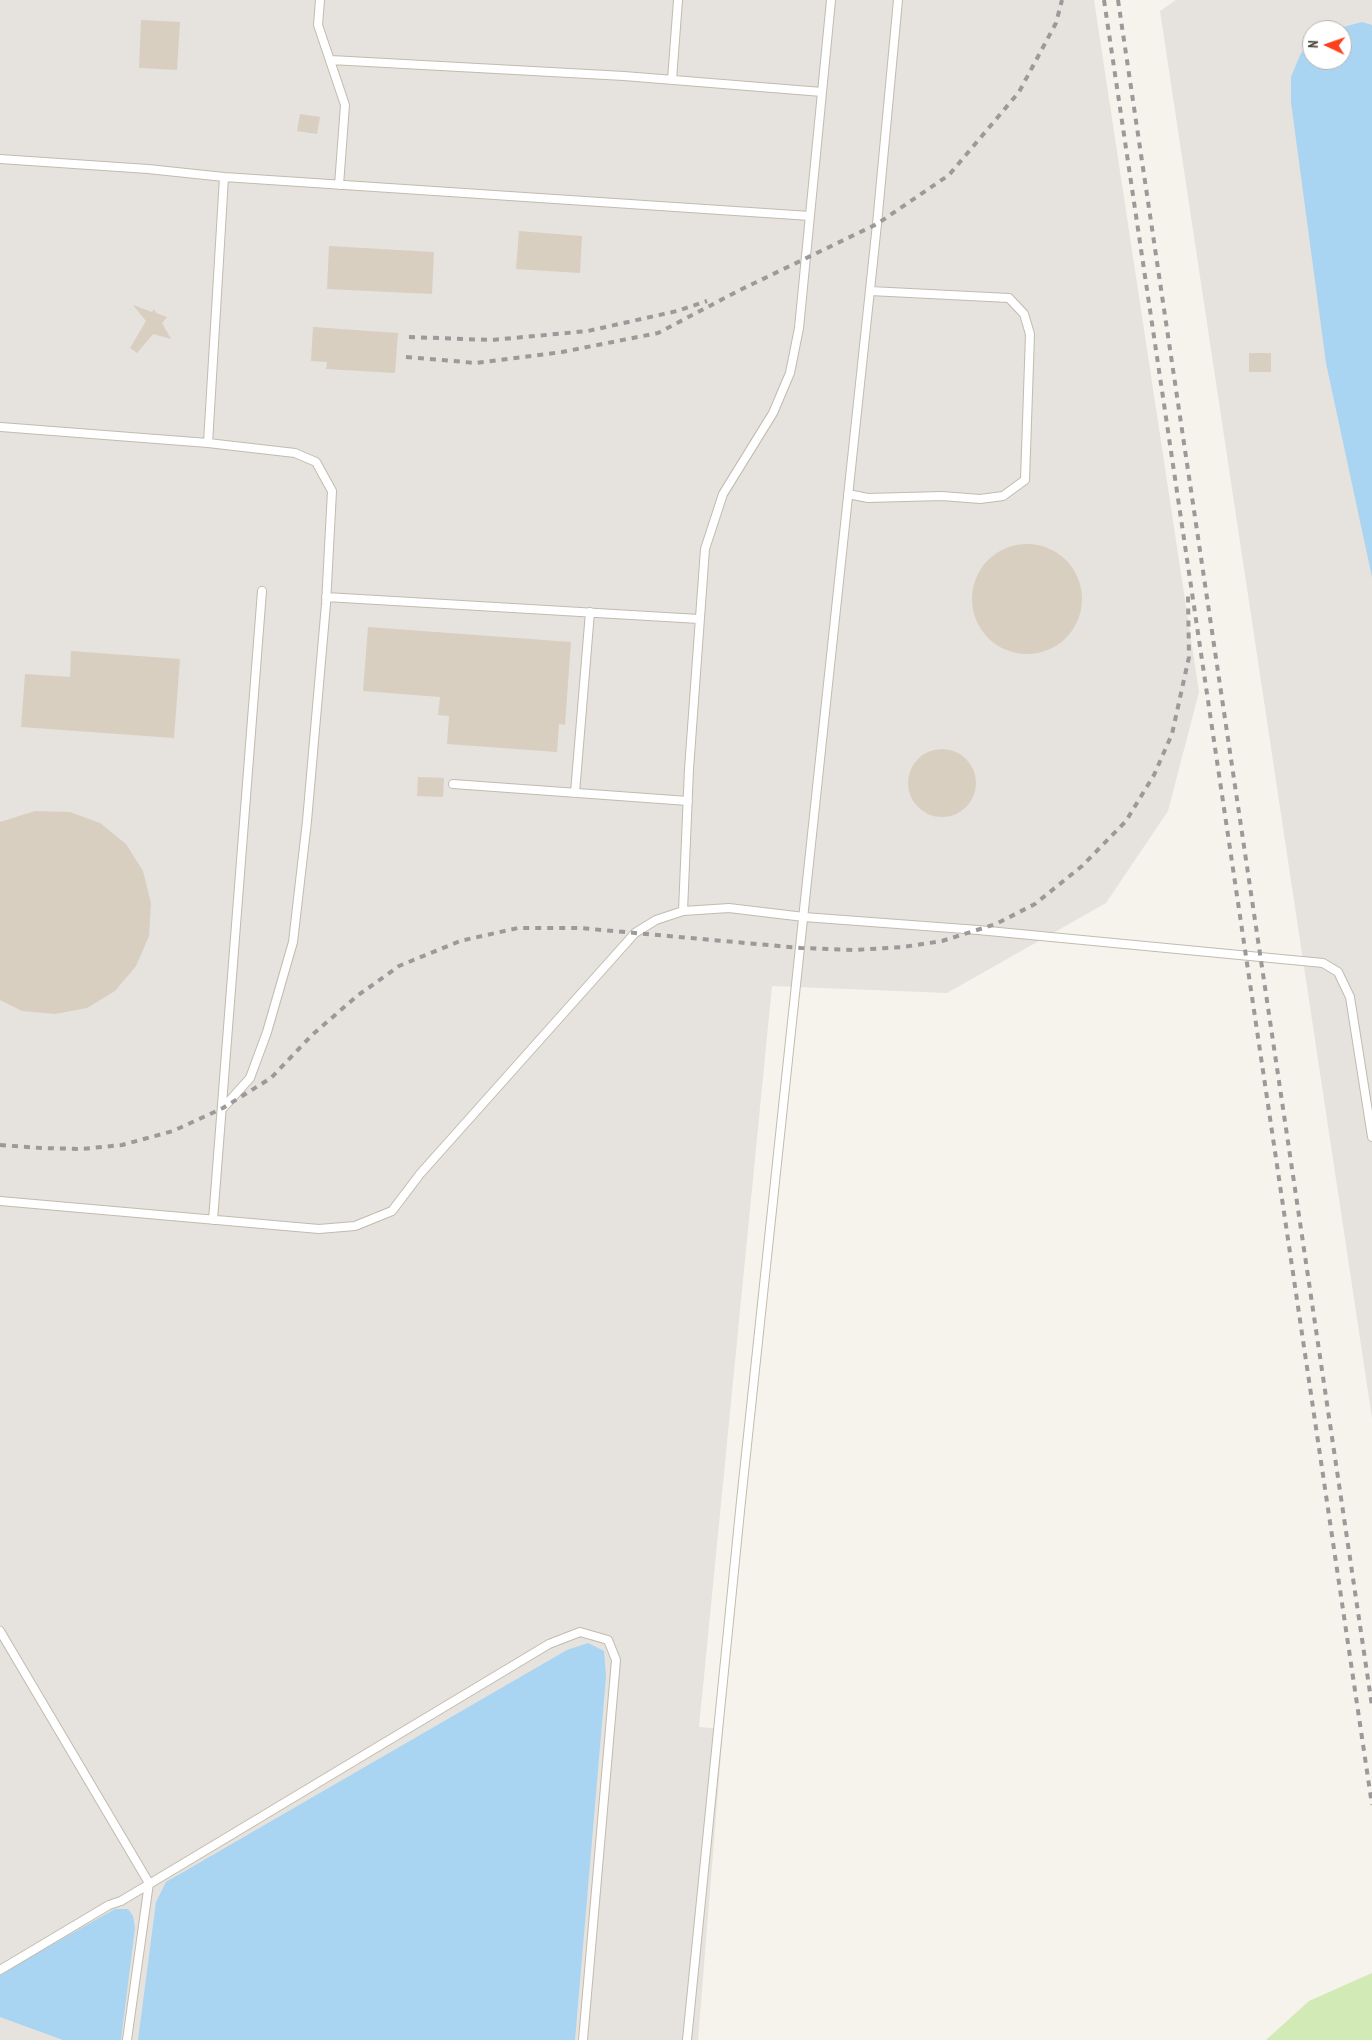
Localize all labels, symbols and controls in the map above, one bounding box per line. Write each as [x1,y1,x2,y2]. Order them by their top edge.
north arrow [1302,20,1352,70]
text: N [1304,40,1322,49]

